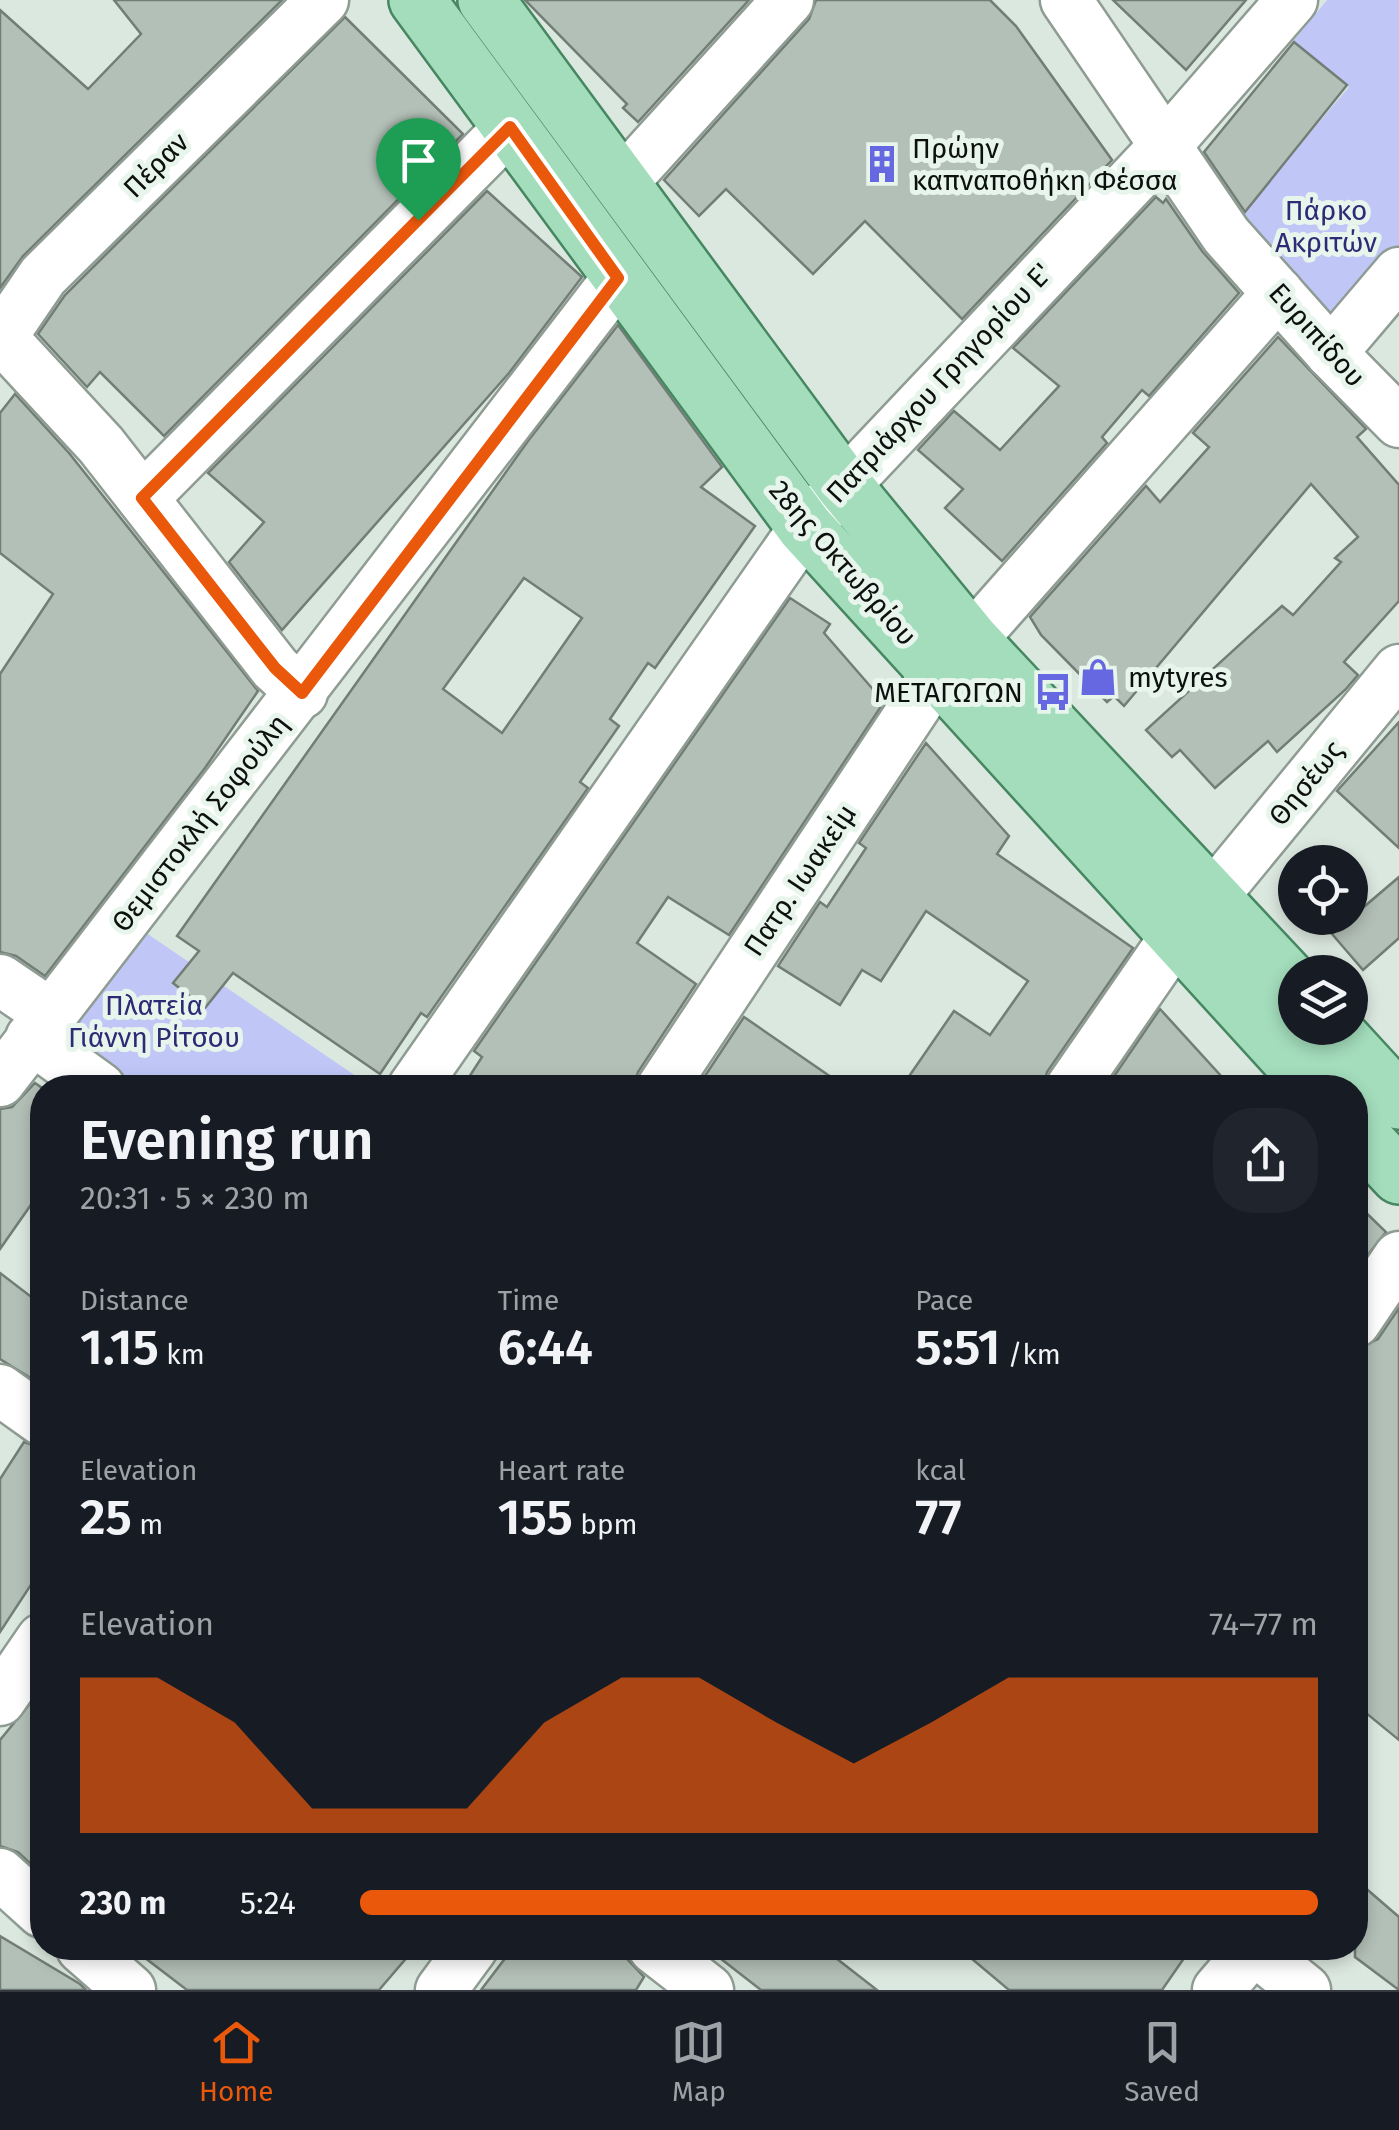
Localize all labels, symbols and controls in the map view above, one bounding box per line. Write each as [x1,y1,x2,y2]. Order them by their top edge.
pin [376,118,461,221]
street label: Πέραν [117,125,196,204]
place label: Πρώην καπναποθήκη Φέσσα [912,132,1178,197]
icon: arrive [391,133,446,188]
building icon: Πρώην καπναποθήκη Φέσσα [861,143,903,185]
park label: Πάρκο Ακριτών [1275,194,1377,259]
street label: Πατριάρχου Γρηγορίου Ε' [819,256,1059,510]
street label: Ευριπίδου [1262,276,1372,394]
street label: 28ης Οκτωβρίου [762,474,924,652]
shop icon: mytyres [1077,656,1119,698]
place label: mytyres [1128,661,1228,694]
bus stop icon: ΜΕΤΑΓΩΓΩΝ [1032,671,1074,713]
place label: ΜΕΤΑΓΩΓΩΝ [874,676,1023,709]
street label: Θεμιστοκλή Σοφούλη [105,708,295,938]
street label: Θησέως [1262,734,1350,832]
street label: Πατρ. Ιωακείμ [737,798,863,962]
map controls [1278,845,1368,1045]
button: locate [1278,845,1368,935]
button: layers [1278,955,1368,1045]
park label: Πλατεία Γιάννη Ρίτσου [68,989,240,1054]
text: Evening run [80,1108,374,1174]
button: share [1213,1108,1318,1213]
text: 20:31 · 5 × 230 m [80,1179,310,1217]
text: Distance [80,1284,189,1317]
text: Time [498,1284,559,1317]
text: Pace [915,1284,973,1317]
text: 1.15 [80,1317,159,1377]
text: 6:44 [498,1317,593,1377]
text: 5:51 [915,1317,1000,1377]
text: km [159,1338,205,1371]
text: /km [1000,1338,1061,1371]
text: Elevation [80,1454,197,1487]
text: Heart rate [498,1454,625,1487]
text: kcal [915,1454,966,1487]
text: 25 [80,1487,132,1547]
text: 155 [498,1487,573,1547]
text: 77 [915,1487,962,1547]
text: m [132,1508,163,1541]
text: bpm [573,1508,638,1541]
text: Elevation [80,1605,214,1643]
text: 74–77 m [1209,1605,1318,1643]
text: 230 m [80,1884,166,1922]
text: 5:24 [240,1884,296,1922]
tab: Home [199,2015,274,2108]
tab: Map [671,2015,726,2108]
tab: Saved [1124,2015,1200,2108]

